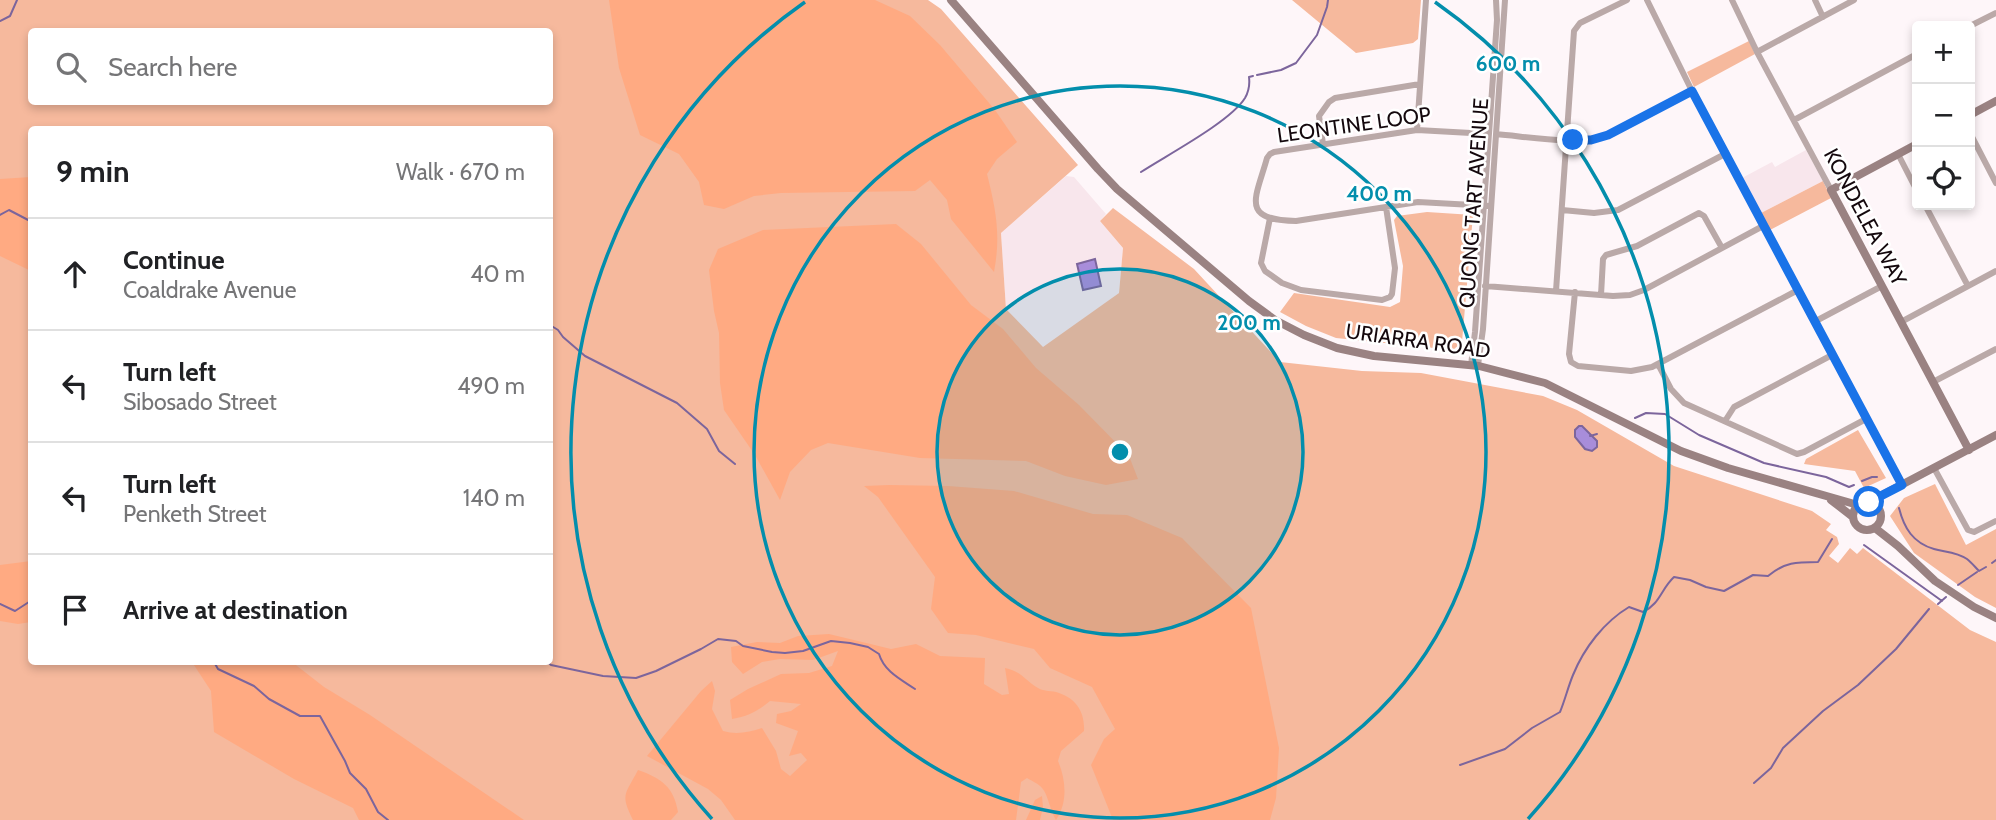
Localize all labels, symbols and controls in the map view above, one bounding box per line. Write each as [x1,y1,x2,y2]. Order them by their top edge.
map controls [1912,21,1975,210]
button: + [1912,21,1975,84]
search box [28,28,553,105]
icon: search [52,48,90,86]
text: Search here [108,51,237,83]
text: 600 m [1476,51,1540,76]
button: − [1912,84,1975,147]
street label: QUONG TART AVENUE [1454,97,1493,309]
street label: LEONTINE LOOP [1275,101,1432,148]
route end [1557,124,1588,155]
street label: KONDELEA WAY [1819,144,1913,291]
button: locate [1912,147,1975,210]
text: 9 min [56,153,129,190]
text: Walk · 670 m [396,158,525,186]
text: 400 m [1346,181,1412,206]
text: Continue [123,244,225,276]
icon: ahead [56,255,94,293]
text: 40 m [470,260,525,288]
text: Coaldrake Avenue [123,276,296,304]
text: 200 m [1217,310,1281,335]
street label: URIARRA ROAD [1344,318,1492,363]
text: Turn left [123,356,216,388]
icon: left [56,367,94,405]
text: 490 m [457,372,525,400]
text: Sibosado Street [123,388,277,416]
centre of rings [1108,440,1132,464]
text: Turn left [123,468,216,500]
icon: left [56,479,94,517]
text: 140 m [463,484,525,512]
route start [1853,486,1884,517]
text: Penketh Street [123,500,267,528]
icon: arrive [56,591,94,629]
text: Arrive at destination [123,594,348,626]

